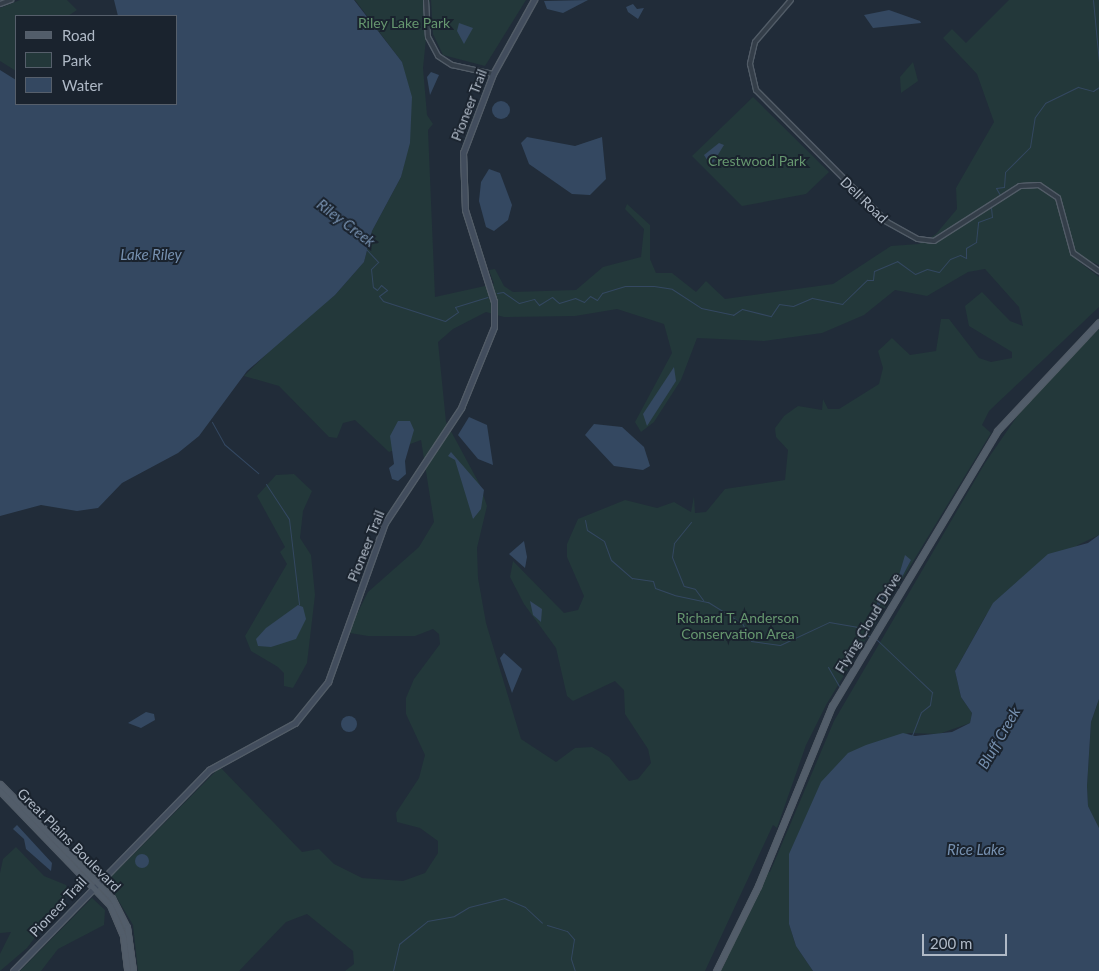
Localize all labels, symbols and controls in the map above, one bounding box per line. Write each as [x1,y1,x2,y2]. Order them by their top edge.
legend [15,15,178,105]
park label: Riley Lake Park [358,15,450,31]
text: Road [62,26,95,44]
text: Park [62,51,91,69]
street label: Pioneer Trail [447,66,491,144]
text: Water [62,76,103,94]
park label: Crestwood Park [708,153,806,169]
street label: Dell Road [837,173,891,227]
water label: Riley Creek [313,195,379,251]
water label: Lake Riley [120,246,182,264]
street label: Pioneer Trail [344,507,388,585]
street label: Flying Cloud Drive [832,570,904,676]
park label: Richard T. Anderson Conservation Area [676,610,800,642]
water label: Bluff Creek [974,704,1024,772]
street label: Great Plains Boulevard [14,785,124,895]
water label: Rice Lake [947,841,1005,859]
street label: Pioneer Trail [26,873,90,941]
scale bar [924,924,1009,956]
text: 200 m [930,934,972,952]

